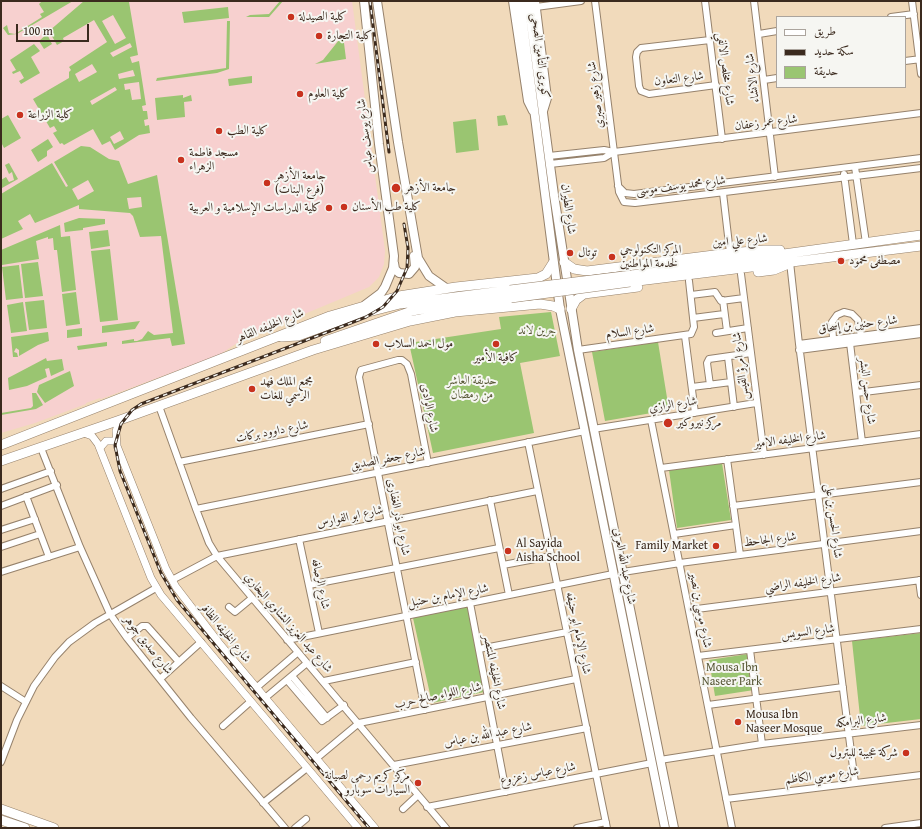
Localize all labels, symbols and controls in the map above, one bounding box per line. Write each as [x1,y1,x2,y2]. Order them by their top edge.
place label: كلية الصيدلة [299,10,347,24]
marker: كلية الصيدلة [286,12,296,22]
street label: كوبرى التأمين الصحى [528,13,552,99]
scale bar [18,16,91,42]
legend [776,16,906,88]
text: 100 m [23,22,53,39]
text: طريق [814,22,836,39]
place label: كلية التجارة [327,29,372,43]
marker: كلية التجارة [314,31,324,41]
street label: شارع مخلص الالفي [713,32,737,106]
text: سكة حديد [814,42,854,59]
street label: شارع الانشاء [743,52,763,104]
street label: شارع زهير صبري [585,61,607,129]
text: حديقة [814,62,838,79]
street label: شارع التعاون [653,69,705,89]
place label: كلية العلوم [308,87,349,101]
marker: كلية العلوم [295,89,305,99]
street label: شارع يوسف عباس [354,98,378,174]
place label: كلية الزراعة [28,108,73,122]
marker: كلية الزراعة [15,110,25,120]
street label: شارع عمر زعفان [734,112,798,134]
place label: كلية الطب [227,124,268,138]
marker: كلية الطب [214,126,224,136]
place label: مسجد فاطمة الزهراء [189,146,238,174]
marker: مسجد فاطمة الزهراء [176,155,186,165]
place label: جامعة الأزهر (فرع البنات) [275,169,326,197]
street label: شارع محمد يوسف موسى [635,173,727,199]
marker: جامعة الأزهر (فرع البنات) [262,178,272,188]
place label: جامعة الأزهر [405,181,456,195]
marker: جامعة الأزهر [390,182,402,194]
street label: شارع الطيران [557,183,579,235]
place label: كلية طب الأسنان [352,200,421,214]
place label: كلية الدراسات الإسلامية و العربية [189,201,321,215]
marker: كلية طب الأسنان [339,202,349,212]
marker: كلية الدراسات الإسلامية و العربية [324,203,334,213]
street label: شارع علي امين [712,231,768,251]
place label: المركز التكنولوجي لخدمة المواطنين [620,243,681,271]
place label: توتال [578,246,597,260]
marker: توتال [565,248,575,258]
marker: المركز التكنولوجي لخدمة المواطنين [607,252,617,262]
place label: مصطفى محمود [849,254,901,268]
marker: مصطفى محمود [836,256,846,266]
street label: شارع الخليفه القاهر [234,306,306,346]
street label: شارع حنين بن إسحاق [818,313,898,337]
street label: شارع السلام [605,321,655,343]
park label: جرين لاند [518,324,556,338]
street label: شارع امرؤ القيس [730,331,752,401]
place label: مول احمد السلاب [384,337,453,351]
marker: مول احمد السلاب [371,339,381,349]
marker: كافية الأمير [491,339,501,349]
place label: كافية الأمير [474,351,518,365]
street label: شارع حسن البشر [856,357,878,425]
park label: حديقة العاشر من رمضان [447,374,497,402]
place label: مجمع الملك فهد الرسمي للغات [260,375,313,403]
street label: شارع الوادى [417,382,441,434]
marker: مجمع الملك فهد الرسمي للغات [247,384,257,394]
street label: شارع الرازي [648,394,698,416]
place label: مركز نيروكير [677,416,721,430]
marker: مركز نيروكير [662,417,674,429]
street label: شارع داوود بركات [235,418,309,446]
street label: شارع الخليفه الامير [753,428,827,452]
street label: شارع جعفر الصديق [350,445,426,473]
street label: شارع ابو ذر الغفارى [383,477,413,557]
street label: شارع الحسن بن على [821,483,845,559]
street label: شارع ابو الفوارس [315,503,385,531]
street label: شارع عبد الله العربى [610,527,638,605]
street label: شارع الجاحظ [743,530,797,550]
place label: Al Sayida Aisha School [516,537,580,565]
place label: Family Market [636,539,708,553]
marker: Family Market [711,541,721,551]
marker: Al Sayida Aisha School [503,546,513,556]
street label: شارع الرصافه [308,557,332,611]
street label: شارع عبد العزيز الشناوي البخاري [241,570,335,676]
street label: شارع موسي بن نصير [686,571,714,649]
street label: شارع الخليفه الراضي [764,571,842,595]
street label: شارع الإمام بن حنبل [406,581,490,611]
street label: شارع الإمام ابو حنيفه [562,591,594,675]
street label: شارع الخليفه الظافر [197,600,253,666]
street label: شارع صديق جوهر [120,612,176,678]
street label: شارع السويس [780,622,836,642]
street label: شارع الخليفه المنتصر [480,633,508,711]
park label: Mousa Ibn Naseer Park [702,661,762,689]
street label: شارع اللواء صالح حرب [393,680,483,712]
place label: Mousa Ibn Naseer Mosque [746,708,822,736]
street label: شارع البرامكه [835,711,887,731]
marker: Mousa Ibn Naseer Mosque [733,717,743,727]
street label: شارع عبد الله بن عباس [443,719,533,751]
place label: شركة عجيبة للبترول [830,746,898,760]
marker: شركة عجيبة للبترول [901,748,911,758]
street label: شارع عباس زعزوع [499,760,577,788]
street label: شارع موسي الكاظم [784,764,860,788]
place label: مركز كريم رحمي لصيانة السيارات سوبارو [325,769,410,797]
marker: مركز كريم رحمي لصيانة السيارات سوبارو [413,778,423,788]

